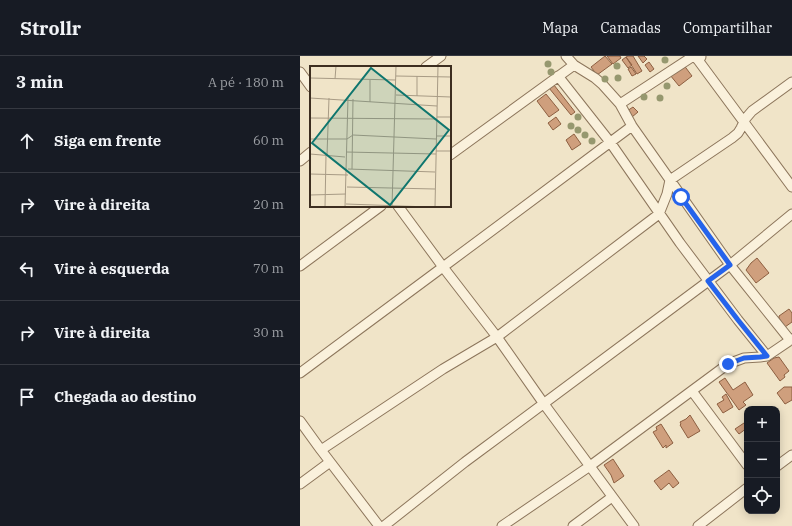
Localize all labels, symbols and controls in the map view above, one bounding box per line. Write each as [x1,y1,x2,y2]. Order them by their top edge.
text: Strollr [20,16,81,40]
text: Mapa [542,19,578,37]
text: Camadas [600,19,661,37]
text: Compartilhar [683,19,772,37]
inset map [310,66,451,207]
text: 3 min [16,71,64,93]
text: A pé · 180 m [208,74,284,91]
icon: ahead [16,130,38,152]
text: Siga em frente [54,131,161,150]
text: 60 m [253,132,284,149]
route start [672,188,690,206]
icon: right [16,194,38,216]
text: Vire à direita [54,195,150,214]
text: 20 m [253,196,284,213]
icon: left [16,258,38,280]
text: Vire à esquerda [54,259,170,278]
text: 70 m [253,260,284,277]
icon: right [16,322,38,344]
text: Vire à direita [54,323,150,342]
text: 30 m [253,324,284,341]
route end [719,355,737,373]
icon: arrive [16,386,38,408]
text: Chegada ao destino [54,387,197,406]
map controls [744,406,780,514]
button: + [744,406,780,442]
button: − [744,442,780,478]
button: locate [744,478,780,514]

